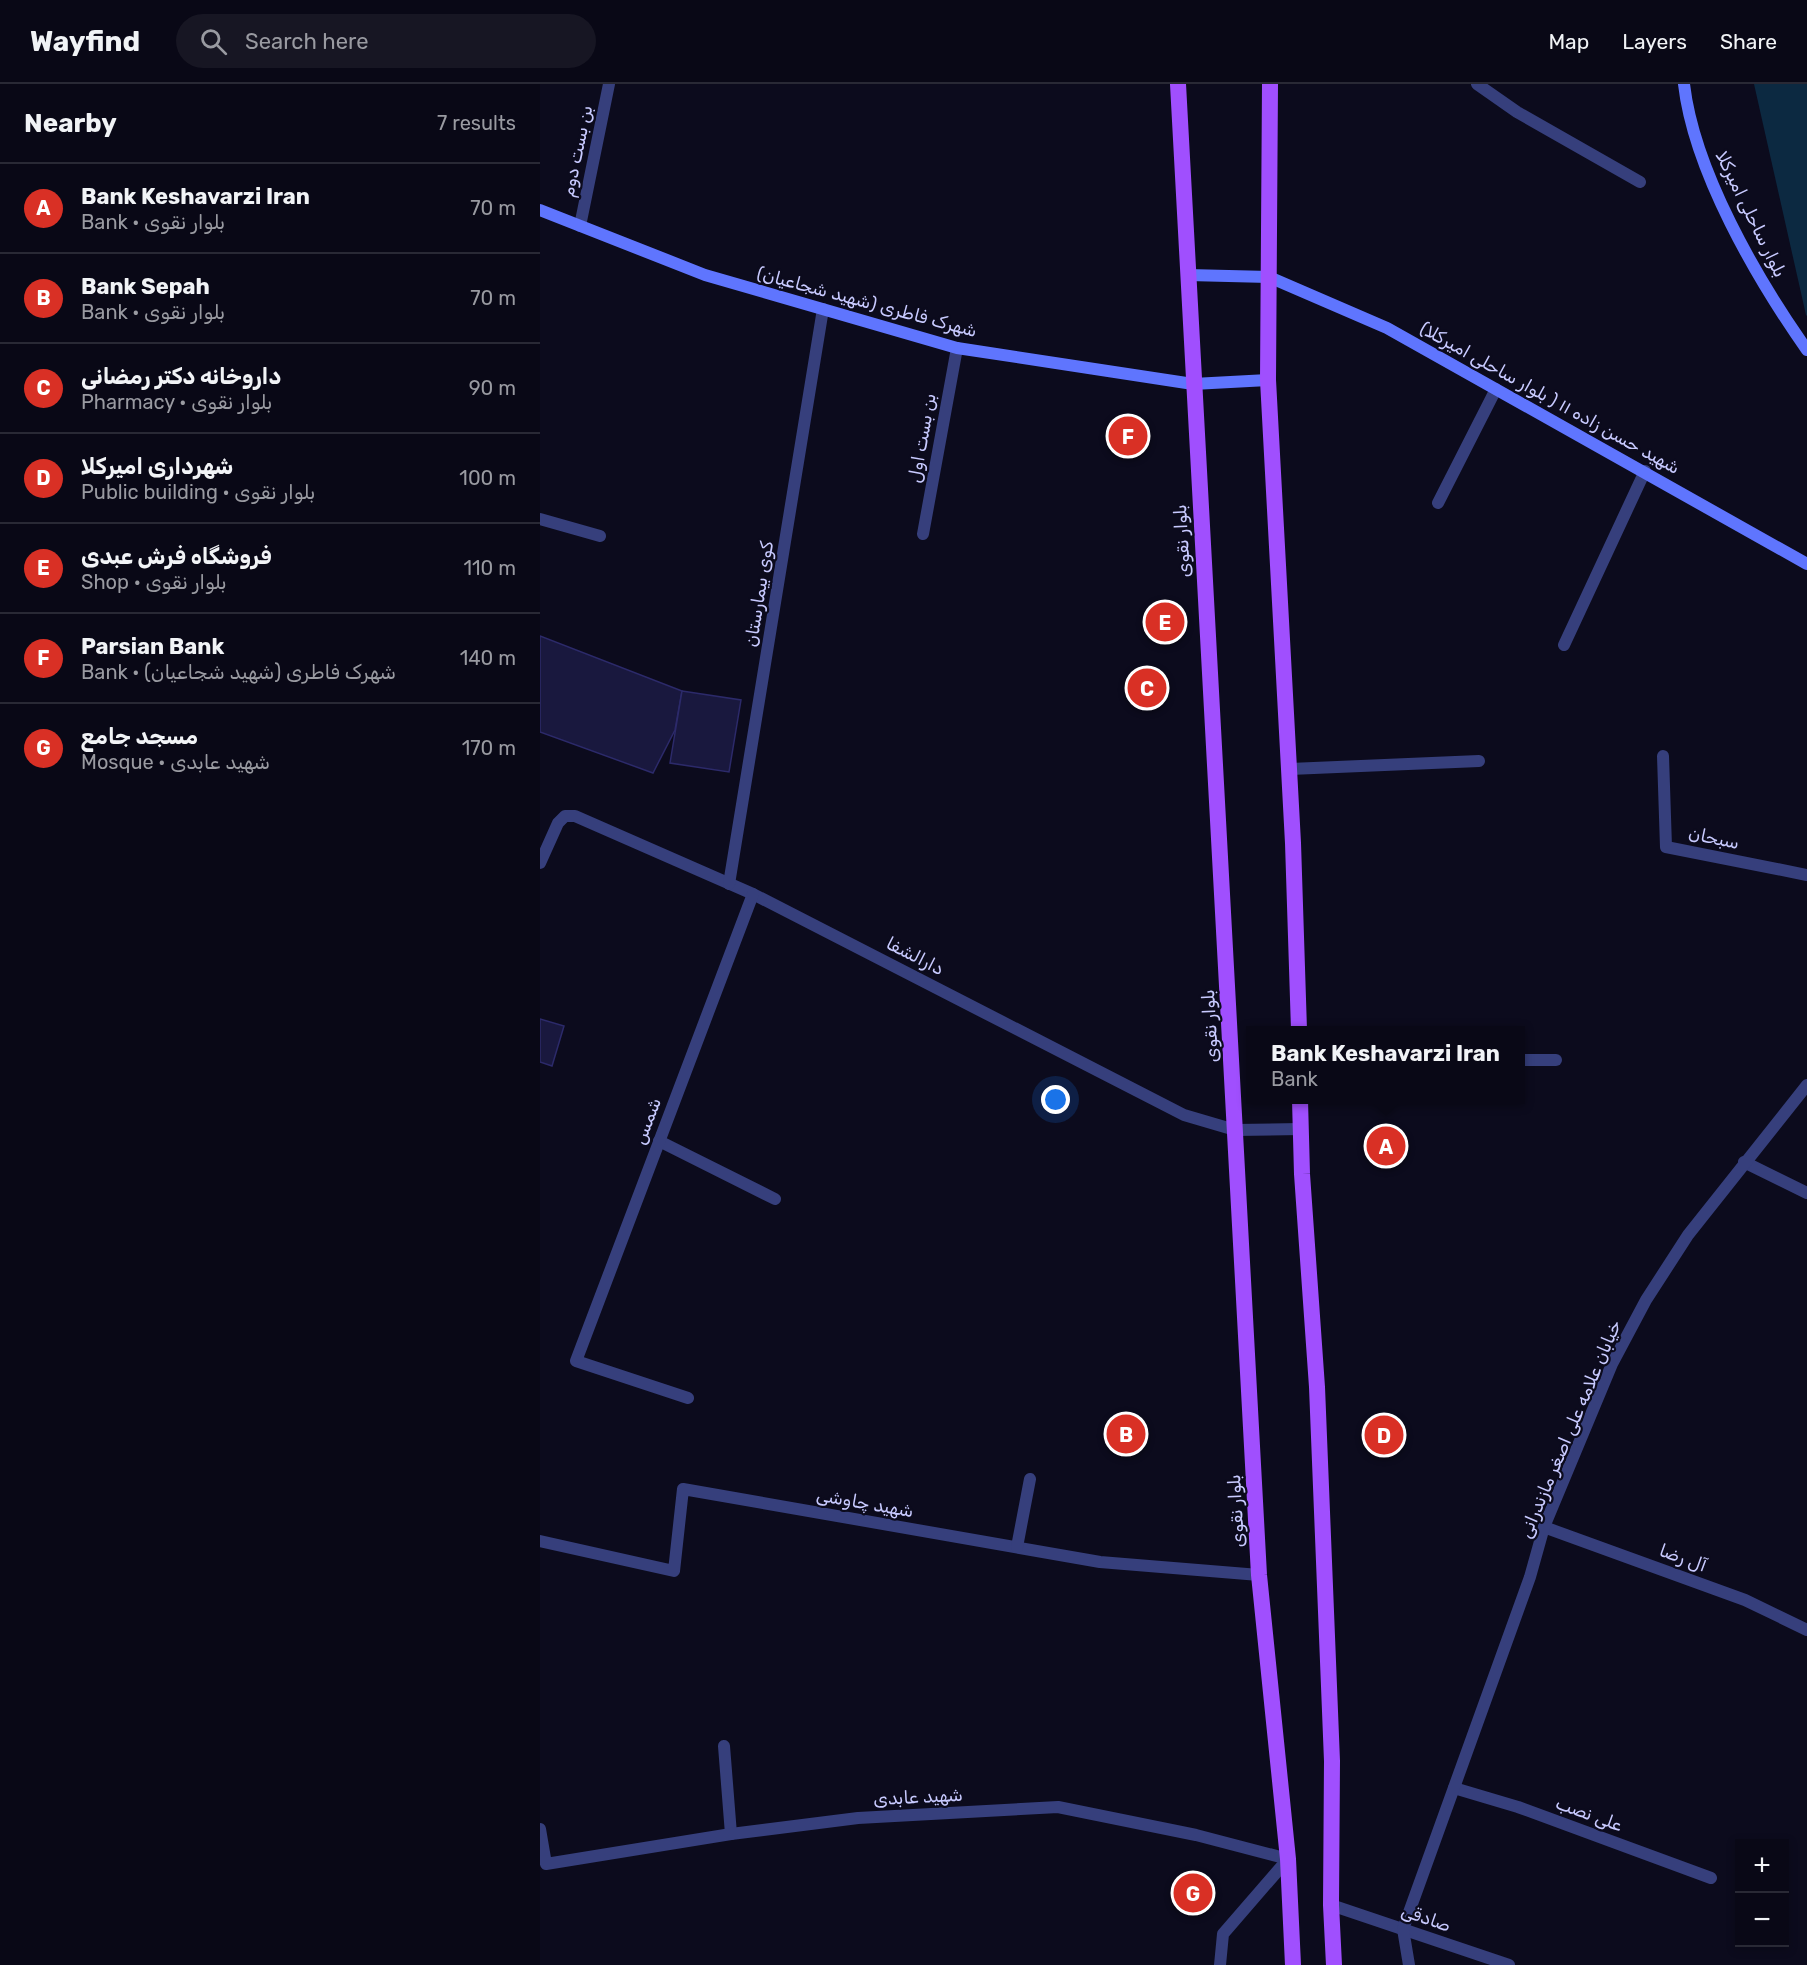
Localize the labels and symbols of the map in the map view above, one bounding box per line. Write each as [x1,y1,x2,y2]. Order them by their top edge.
street label: بن بست دوم [557,103,597,199]
street label: بلوار ساحلی امیرکلا [1711,147,1791,281]
street label: شهرک فاطری (شهید شجاعیان) [755,262,979,342]
street label: شهید حسن زاده ۱۱ ( بلوار ساحلی امیرکلا) [1416,317,1684,479]
street label: بن بست اول [903,391,941,485]
pin: F [1108,414,1148,458]
street label: بلوار نقوی [1169,504,1195,578]
street label: کوی بیمارستان [740,540,778,648]
pin: E [1146,600,1184,644]
pin: C [1128,666,1166,710]
street label: سبحان [1687,822,1741,854]
street label: دارالشفا [882,932,948,980]
street label: بلوار نقوی [1197,989,1223,1063]
your location [1041,1085,1070,1114]
street label: شمس [628,1095,666,1147]
pin: A [1366,1124,1406,1168]
street label: خیابان علامه علی اصغر مازندرانی [1514,1317,1626,1541]
pin: B [1106,1412,1146,1456]
pin: D [1364,1412,1404,1458]
street label: بلوار نقوی [1223,1474,1249,1548]
street label: شهید چاوشی [815,1484,915,1522]
street label: آل رضا [1656,1539,1710,1577]
street label: شهید عابدی [872,1784,964,1810]
street label: علی نصب [1553,1792,1626,1836]
pin: G [1174,1870,1212,1916]
street label: صادقی [1398,1899,1454,1937]

